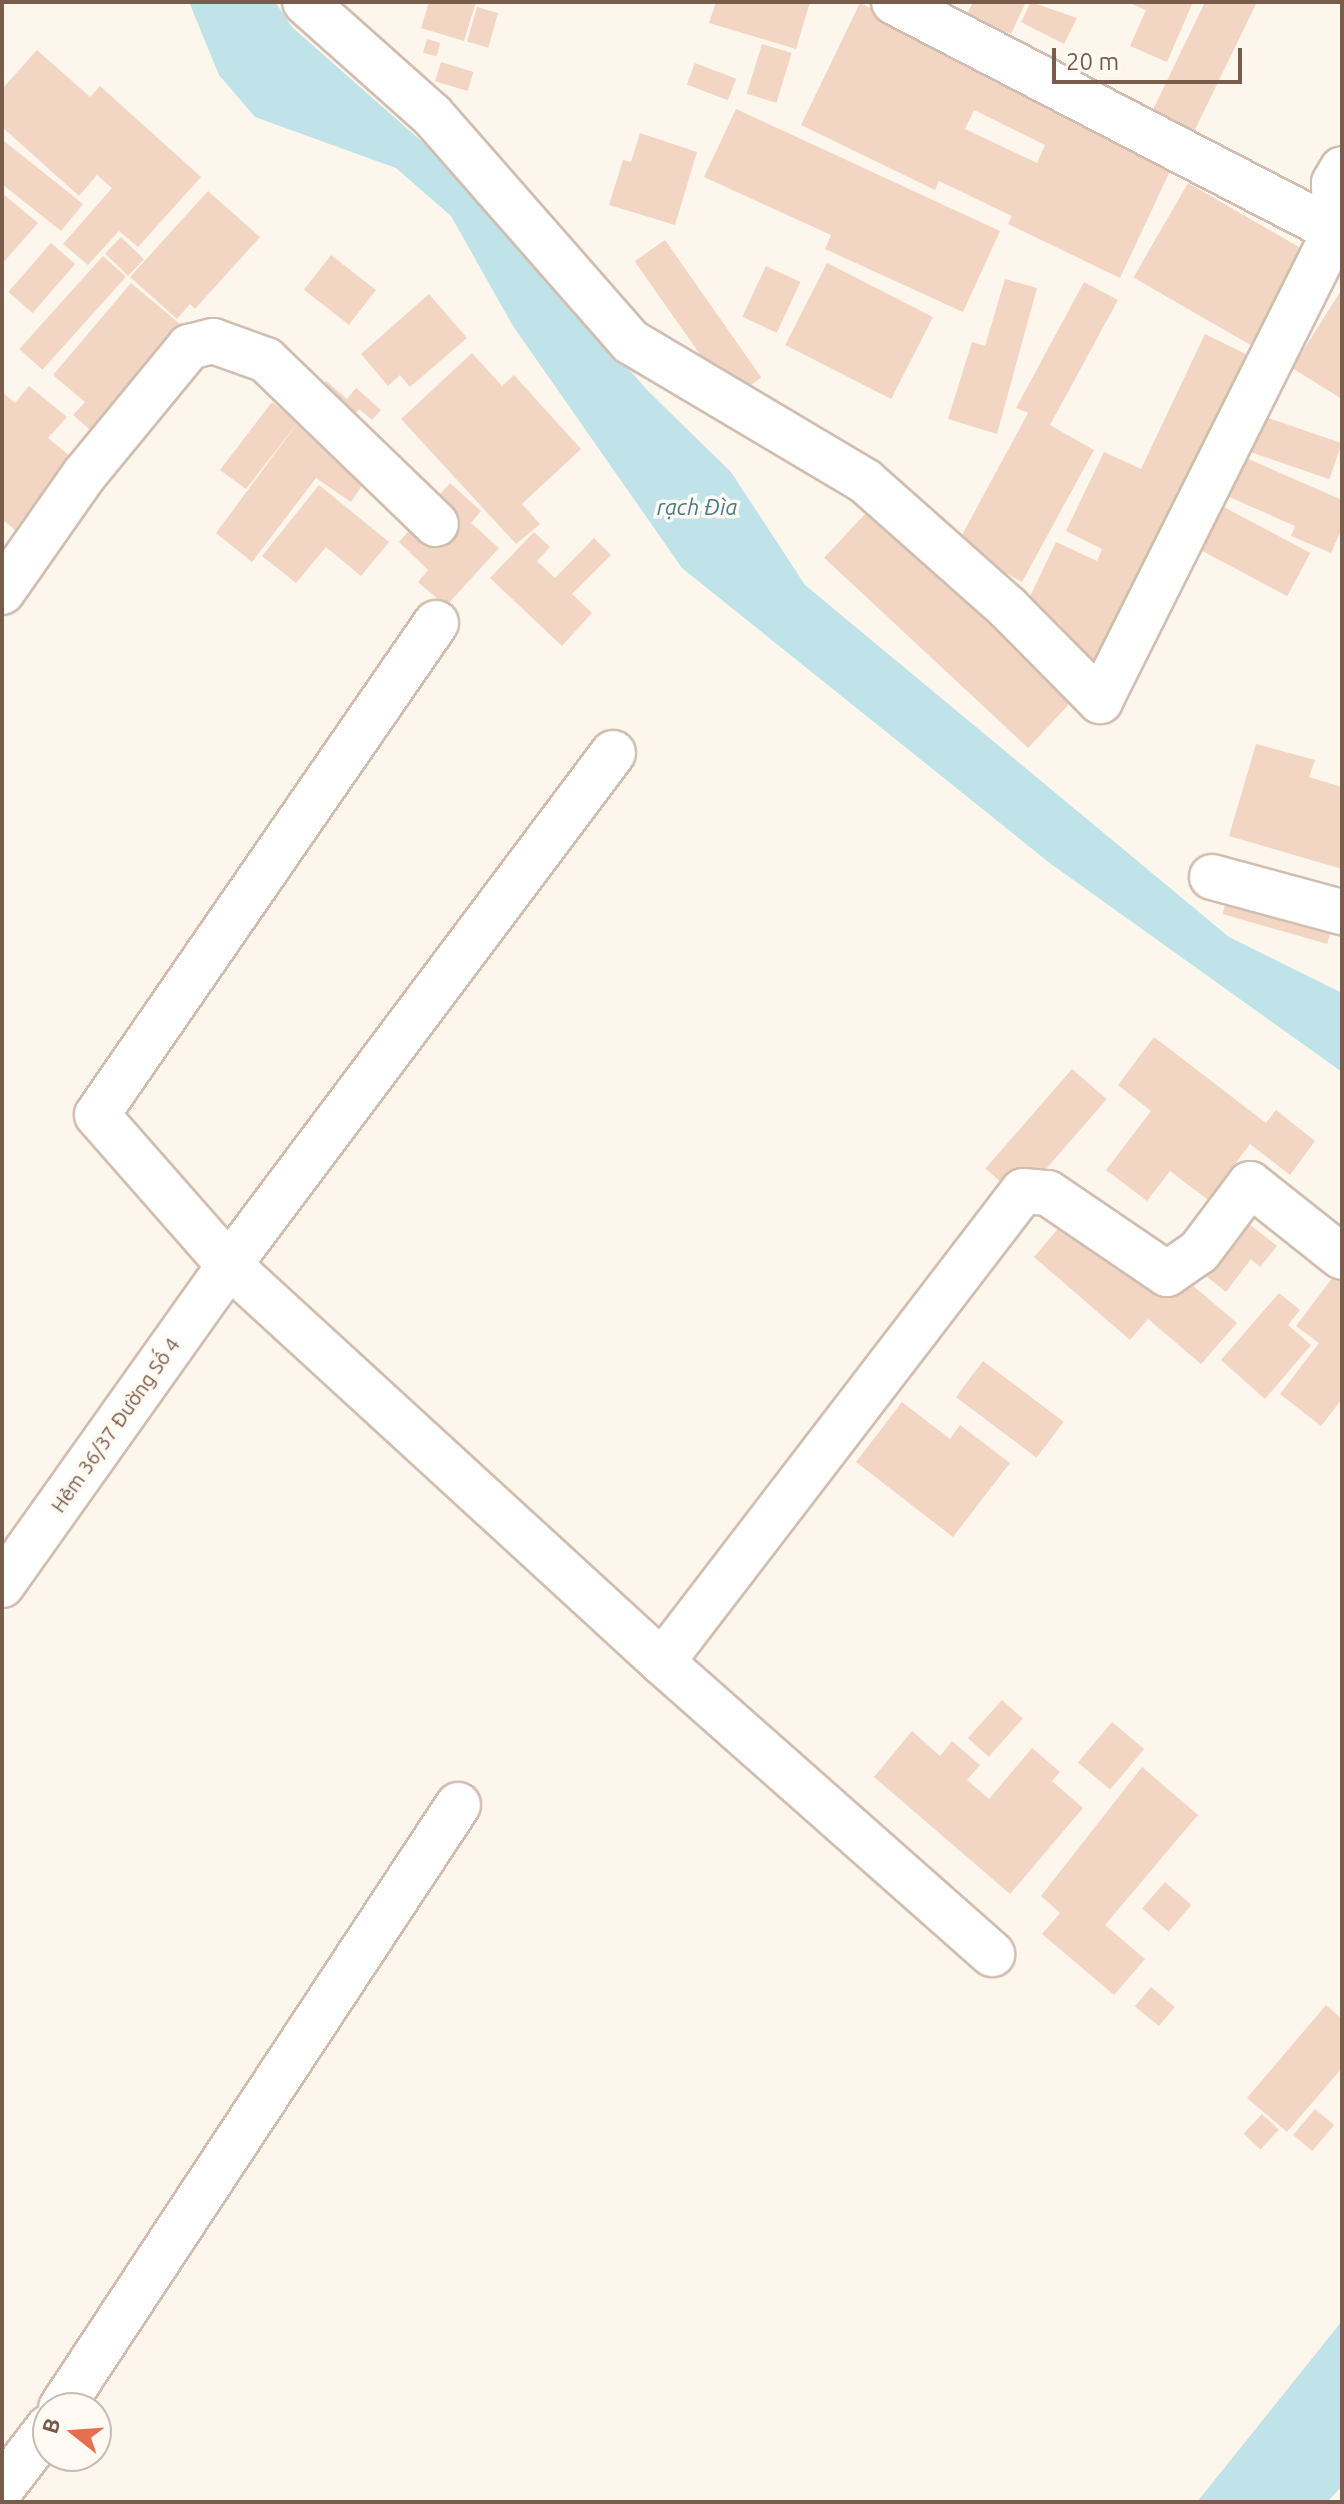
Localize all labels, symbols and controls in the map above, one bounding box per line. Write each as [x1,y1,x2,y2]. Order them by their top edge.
scale bar [1056,32,1246,82]
text: 20 m [1066,48,1119,75]
water label: rạch Đìa [657,494,737,520]
street label: Hẻm 36/37 Đường Số 4 [46,1333,184,1517]
north arrow [32,2392,112,2472]
text: B [36,2415,65,2436]

